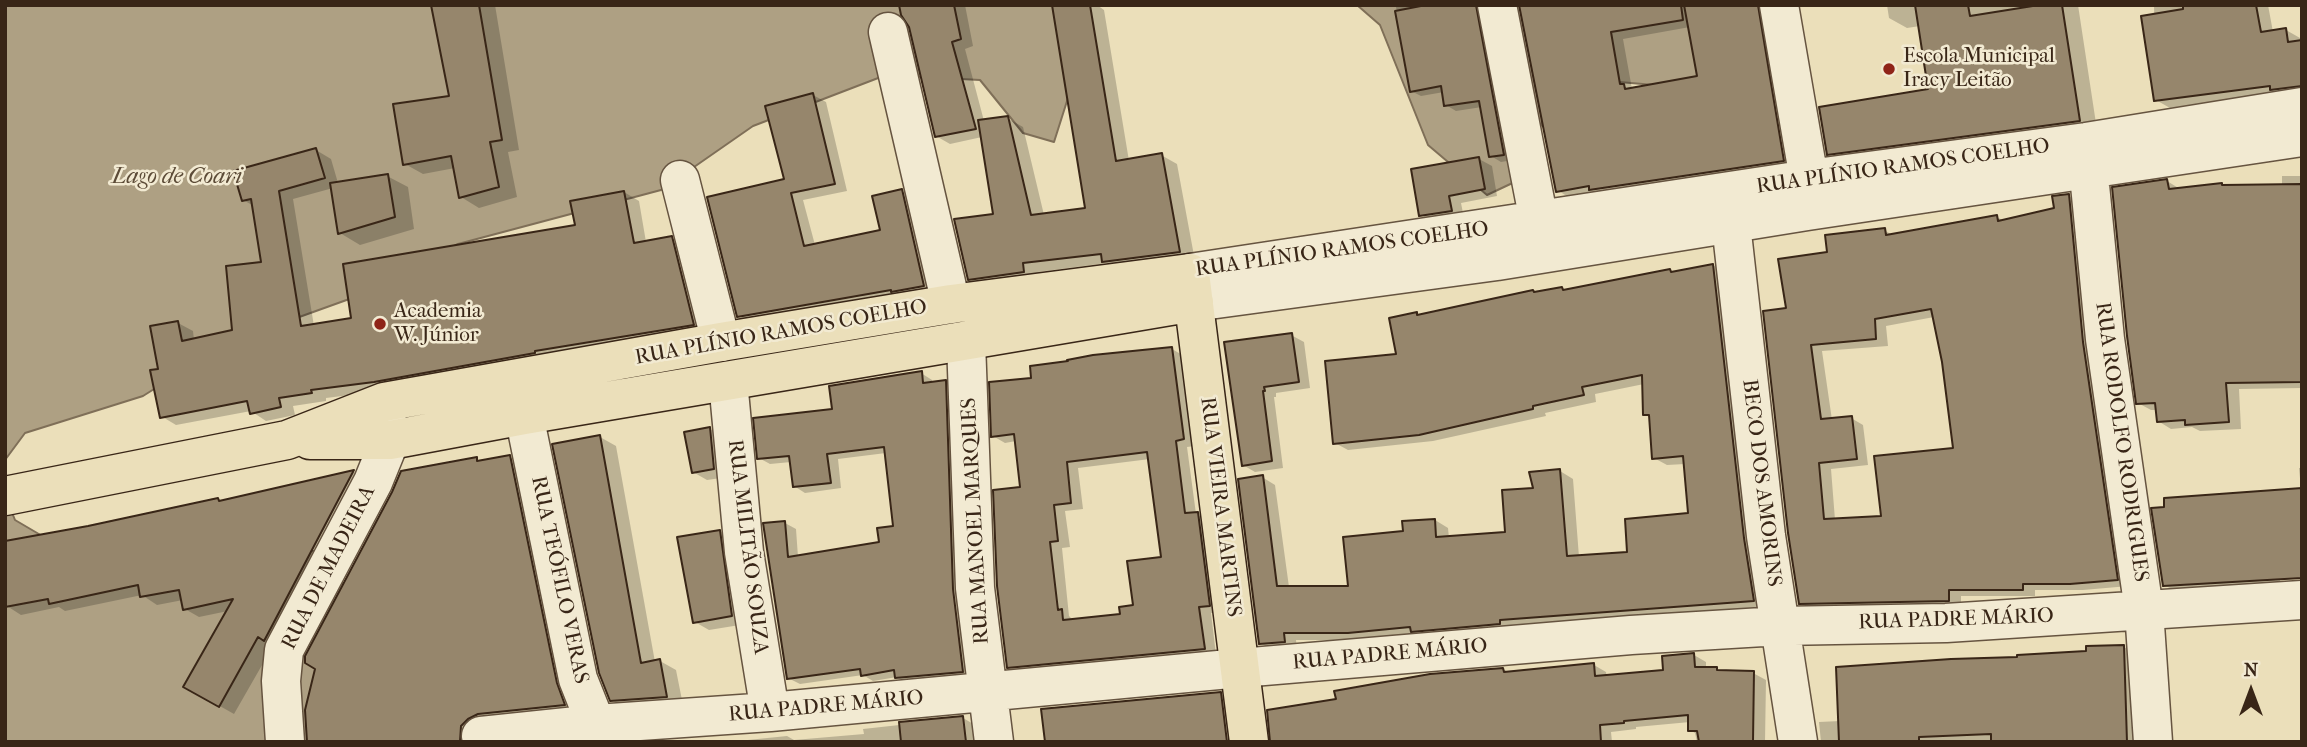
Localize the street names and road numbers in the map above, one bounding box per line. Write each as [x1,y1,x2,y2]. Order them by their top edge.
street label: RUA PLÍNIO RAMOS COELHO [1755,134,2051,200]
street label: RUA PLÍNIO RAMOS COELHO [1194,217,1490,283]
street label: RUA PLÍNIO RAMOS COELHO [633,295,929,371]
street label: RUA RODOLFO RODRIGUES [2089,301,2153,583]
street label: BECO DOS AMORINS [1736,378,1786,588]
street label: RUA VIEIRA MARTINS [1194,396,1246,618]
street label: RUA MANOEL MARQUES [957,397,995,645]
street label: RUA MILITÃO SOUZA [721,438,773,656]
street label: RUA TEÓFILO VERAS [525,474,593,686]
street label: RUA DE MADEIRA [277,482,381,654]
street label: RUA PADRE MÁRIO [1858,604,2054,636]
street label: RUA PADRE MÁRIO [1292,634,1488,676]
street label: RUA PADRE MÁRIO [728,686,924,728]

